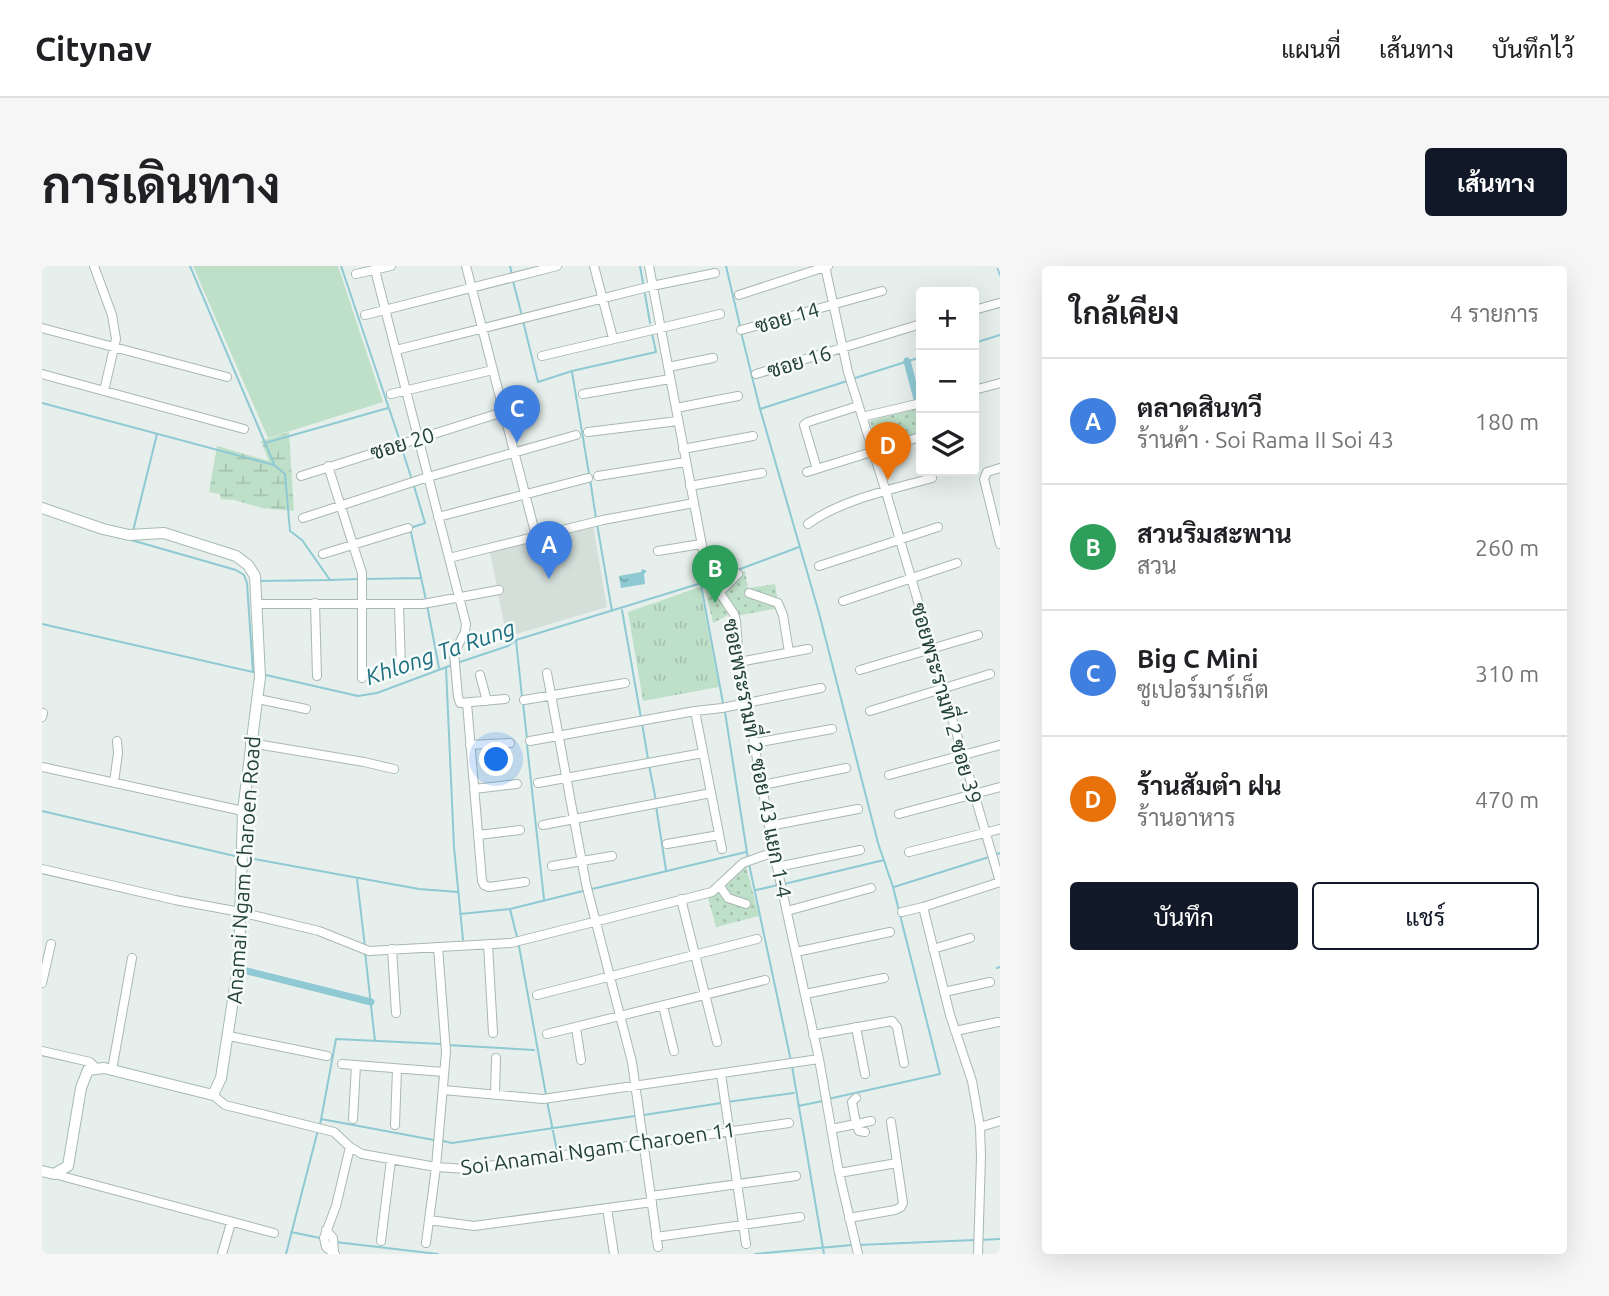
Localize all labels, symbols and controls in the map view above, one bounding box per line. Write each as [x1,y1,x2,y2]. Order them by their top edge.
text: Citynav [35,30,152,67]
text: แผนที่ [1281,36,1341,63]
text: เส้นทาง [1379,36,1454,63]
text: บันทึกไว้ [1492,36,1574,63]
button: เส้นทาง [1425,148,1567,216]
text: การเดินทาง [42,157,280,212]
map controls [916,287,979,476]
button: + [916,287,979,350]
street label: ซอย 14 [752,296,822,338]
text: ใกล้เคียง [1070,296,1179,330]
text: 4 รายการ [1450,301,1539,326]
street label: ซอย 16 [764,340,834,382]
button: − [916,350,979,413]
pin: C [494,385,540,443]
text: ตลาดสินทวี [1137,393,1262,422]
text: A [1085,409,1101,434]
text: 180 m [1475,409,1539,434]
button: layers [916,413,979,476]
street label: ซอย 20 [367,422,437,464]
pin: D [865,422,911,480]
text: ร้านค้า · Soi Rama II Soi 43 [1137,427,1394,452]
text: สวนริมสะพาน [1137,519,1292,548]
pin: A [526,521,572,579]
text: B [1085,535,1101,560]
text: 260 m [1475,535,1539,560]
pin: B [692,545,738,603]
text: สวน [1137,553,1177,578]
street label: ซอยพระรามที่ 2 ซอย 39 [907,598,994,806]
water label: Khlong Ta Rung [362,615,518,689]
street label: ซอยพระรามที่ 2 ซอย 43 แยก 1-4 [719,615,804,900]
text: Big C Mini [1137,644,1259,673]
text: C [1086,661,1100,686]
text: 310 m [1475,661,1539,686]
text: ซูเปอร์มาร์เก็ต [1137,677,1269,702]
street label: Anamai Ngam Charoen Road [222,735,264,1005]
your location [479,742,513,776]
text: ร้านสัมตำ ฝน [1137,771,1282,800]
text: D [1085,787,1101,812]
text: 470 m [1475,787,1539,812]
text: ร้านอาหาร [1137,805,1236,830]
button: บันทึก [1070,882,1298,950]
button: แชร์ [1312,882,1539,950]
street label: Soi Anamai Ngam Charoen 11 [459,1117,737,1179]

